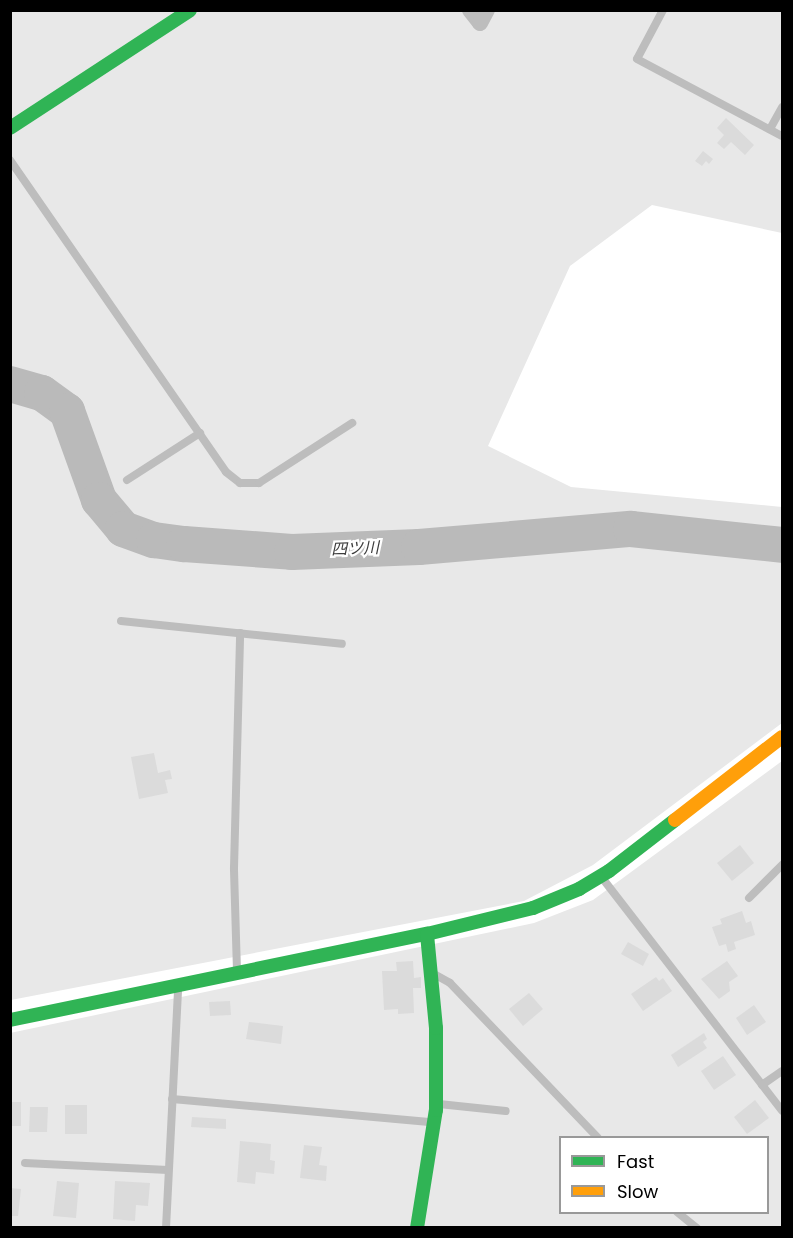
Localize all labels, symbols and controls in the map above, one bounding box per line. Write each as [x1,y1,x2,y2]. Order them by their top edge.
water label: 四ツ川 [331,539,379,559]
legend [559,1136,769,1214]
text: Fast [617,1149,654,1174]
text: Slow [617,1179,658,1204]

